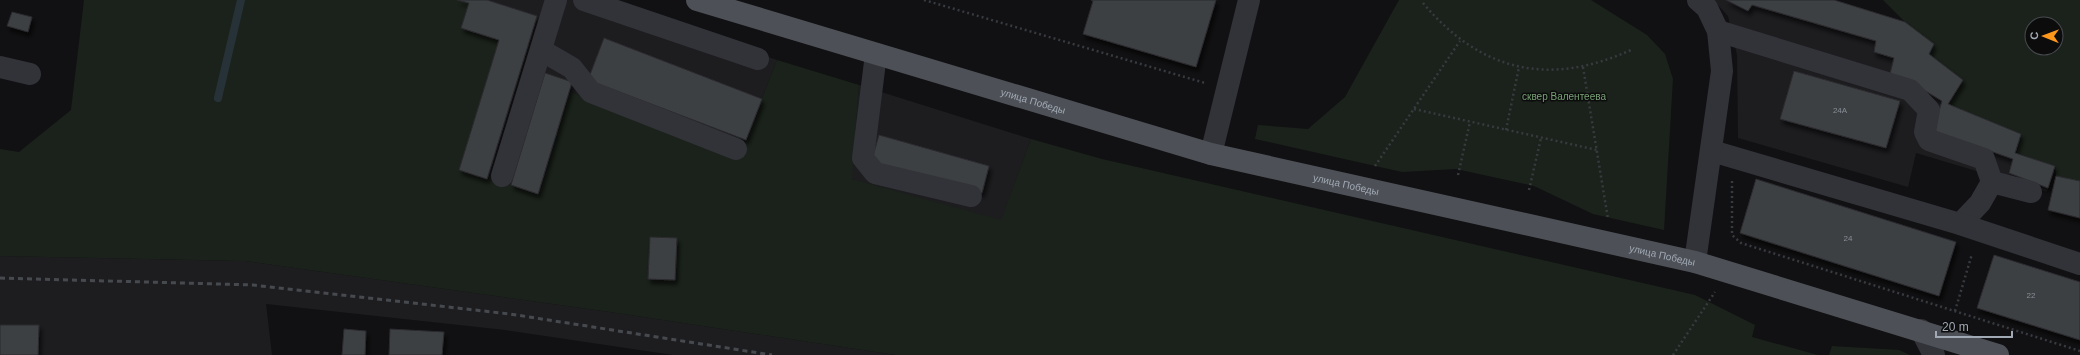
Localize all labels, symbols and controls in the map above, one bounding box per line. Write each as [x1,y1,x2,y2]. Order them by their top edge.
north arrow [2024,16,2064,56]
text: С [2028,32,2040,40]
street label: улица Победы [1000,86,1067,116]
park label: сквер Валентеева [1522,91,1606,102]
house number: 24А [1833,106,1848,115]
street label: улица Победы [1312,171,1380,197]
house number: 24 [1844,234,1853,243]
street label: улица Победы [1628,242,1696,267]
house number: 22 [2027,291,2036,300]
scale bar [1936,313,2012,339]
text: 20 m [1942,320,1969,334]

